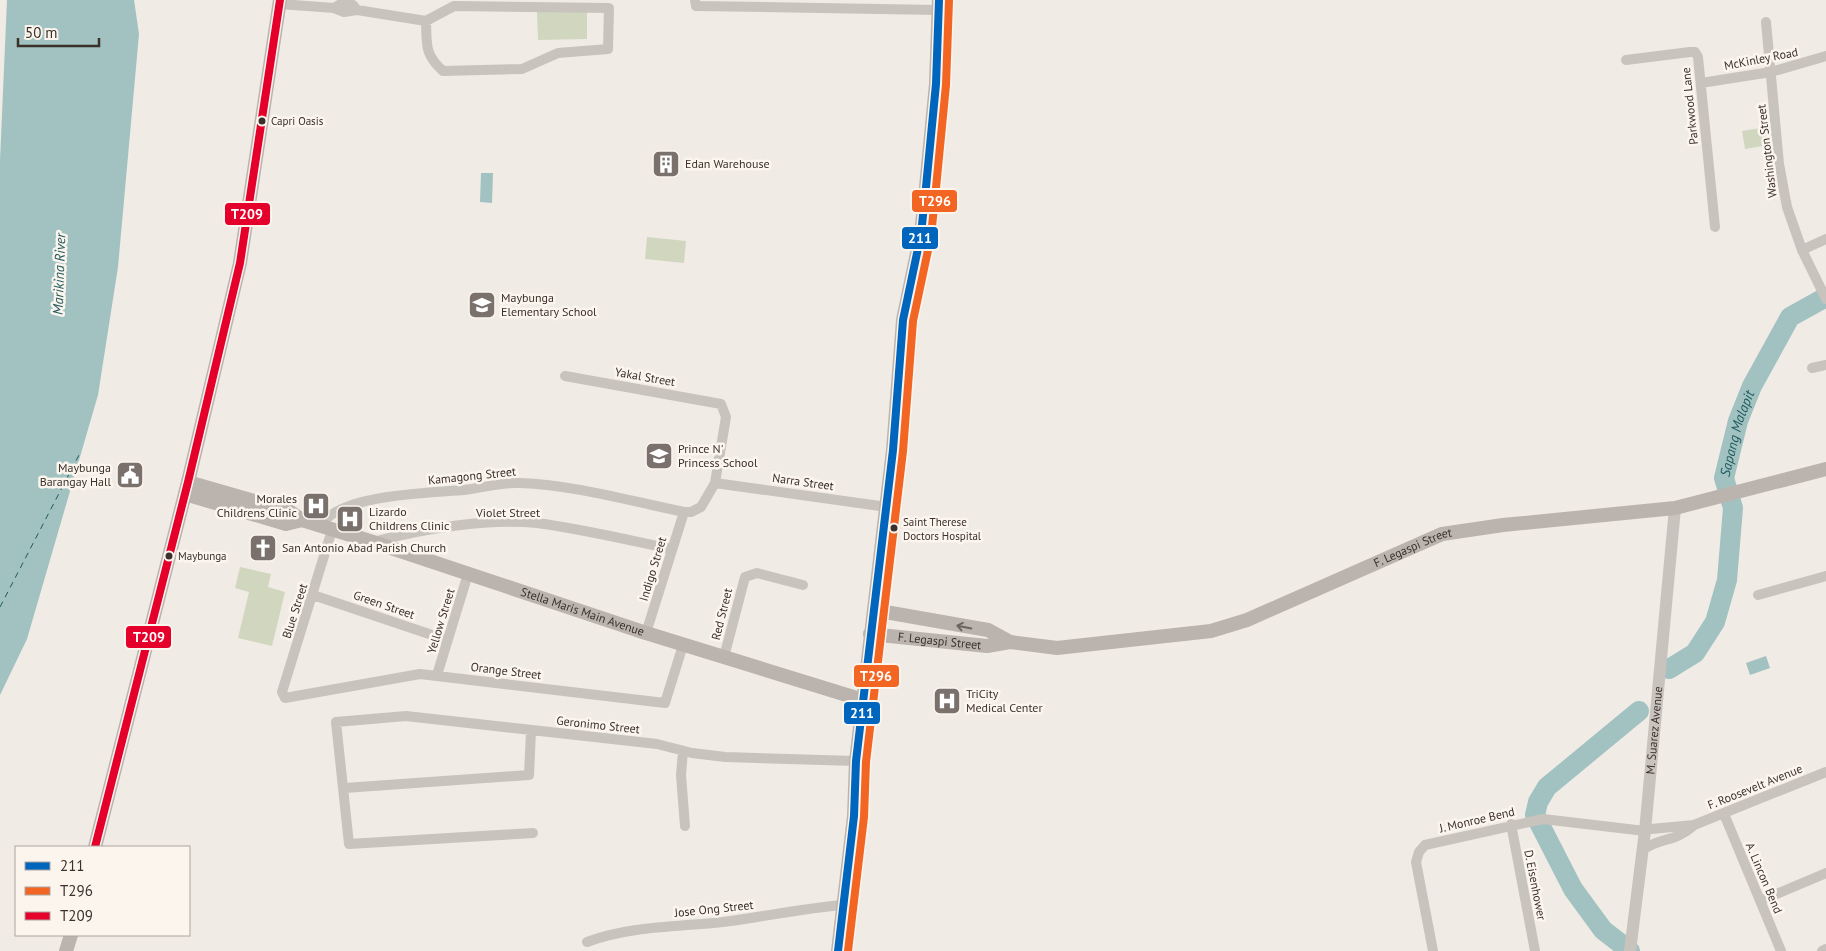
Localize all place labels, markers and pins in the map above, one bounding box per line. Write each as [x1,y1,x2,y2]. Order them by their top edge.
place label: Capri Oasis [271,114,324,128]
marker: Capri Oasis [257,116,267,126]
building icon: Edan Warehouse [651,149,681,179]
place label: Edan Warehouse [685,156,770,171]
school or university icon: Maybunga Elementary School [467,290,497,320]
place label: Maybunga Elementary School [501,290,597,319]
school or university icon: Prince N' Princess School [644,441,674,471]
place label: Prince N' Princess School [678,441,758,470]
place label: Maybunga Barangay Hall [40,460,111,489]
public building icon: Maybunga Barangay Hall [115,460,145,490]
place label: Morales Childrens Clinic [217,491,298,520]
hospital icon: Morales Childrens Clinic [301,491,331,521]
hospital icon: Lizardo Childrens Clinic [335,504,365,534]
place label: Lizardo Childrens Clinic [369,504,450,533]
place label: Saint Therese Doctors Hospital [903,515,982,543]
marker: Saint Therese Doctors Hospital [889,523,899,533]
church icon: San Antonio Abad Parish Church [248,533,278,563]
place label: San Antonio Abad Parish Church [282,540,446,555]
place label: Maybunga [178,549,227,563]
marker: Maybunga [164,551,174,561]
hospital icon: TriCity Medical Center [932,686,962,716]
place label: TriCity Medical Center [966,686,1043,715]

